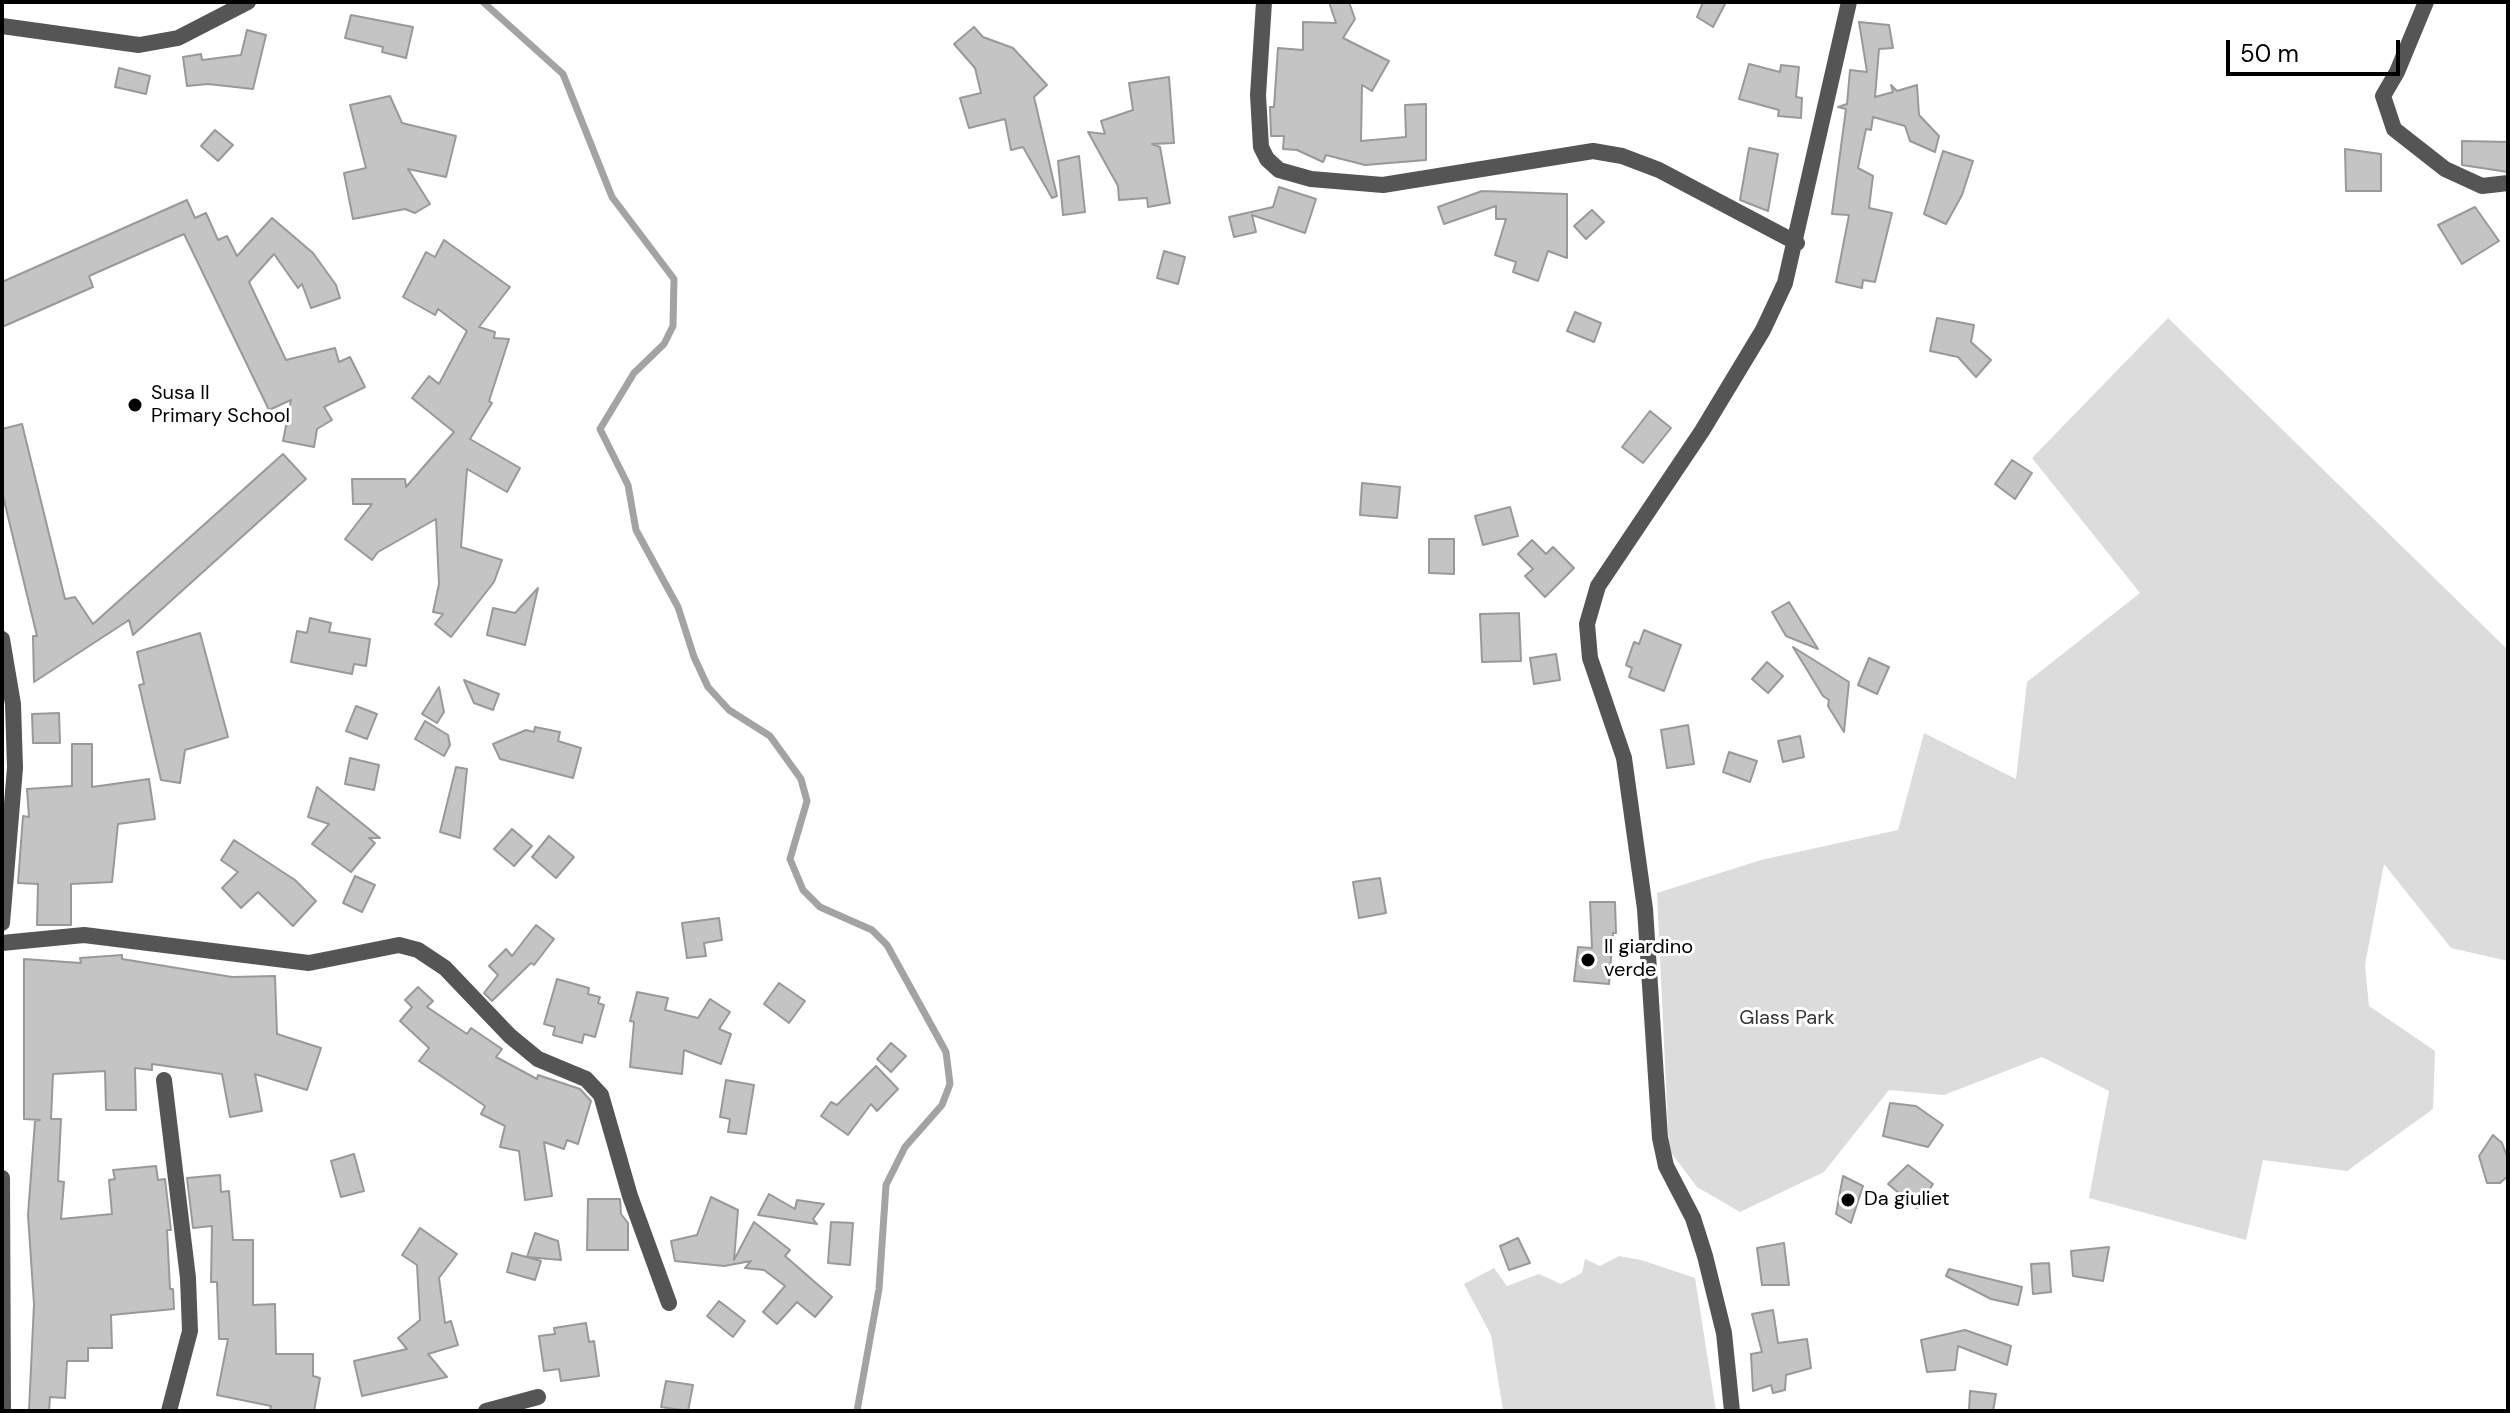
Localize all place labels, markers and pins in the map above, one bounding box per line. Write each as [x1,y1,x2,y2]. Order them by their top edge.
place label: Susa II Primary School [151,382,290,429]
marker: Susa II Primary School [126,396,144,414]
place label: Il giardino verde [1604,936,1693,983]
marker: Il giardino verde [1579,951,1597,969]
place label: Da giuliet [1864,1188,1949,1212]
marker: Da giuliet [1839,1191,1857,1209]

